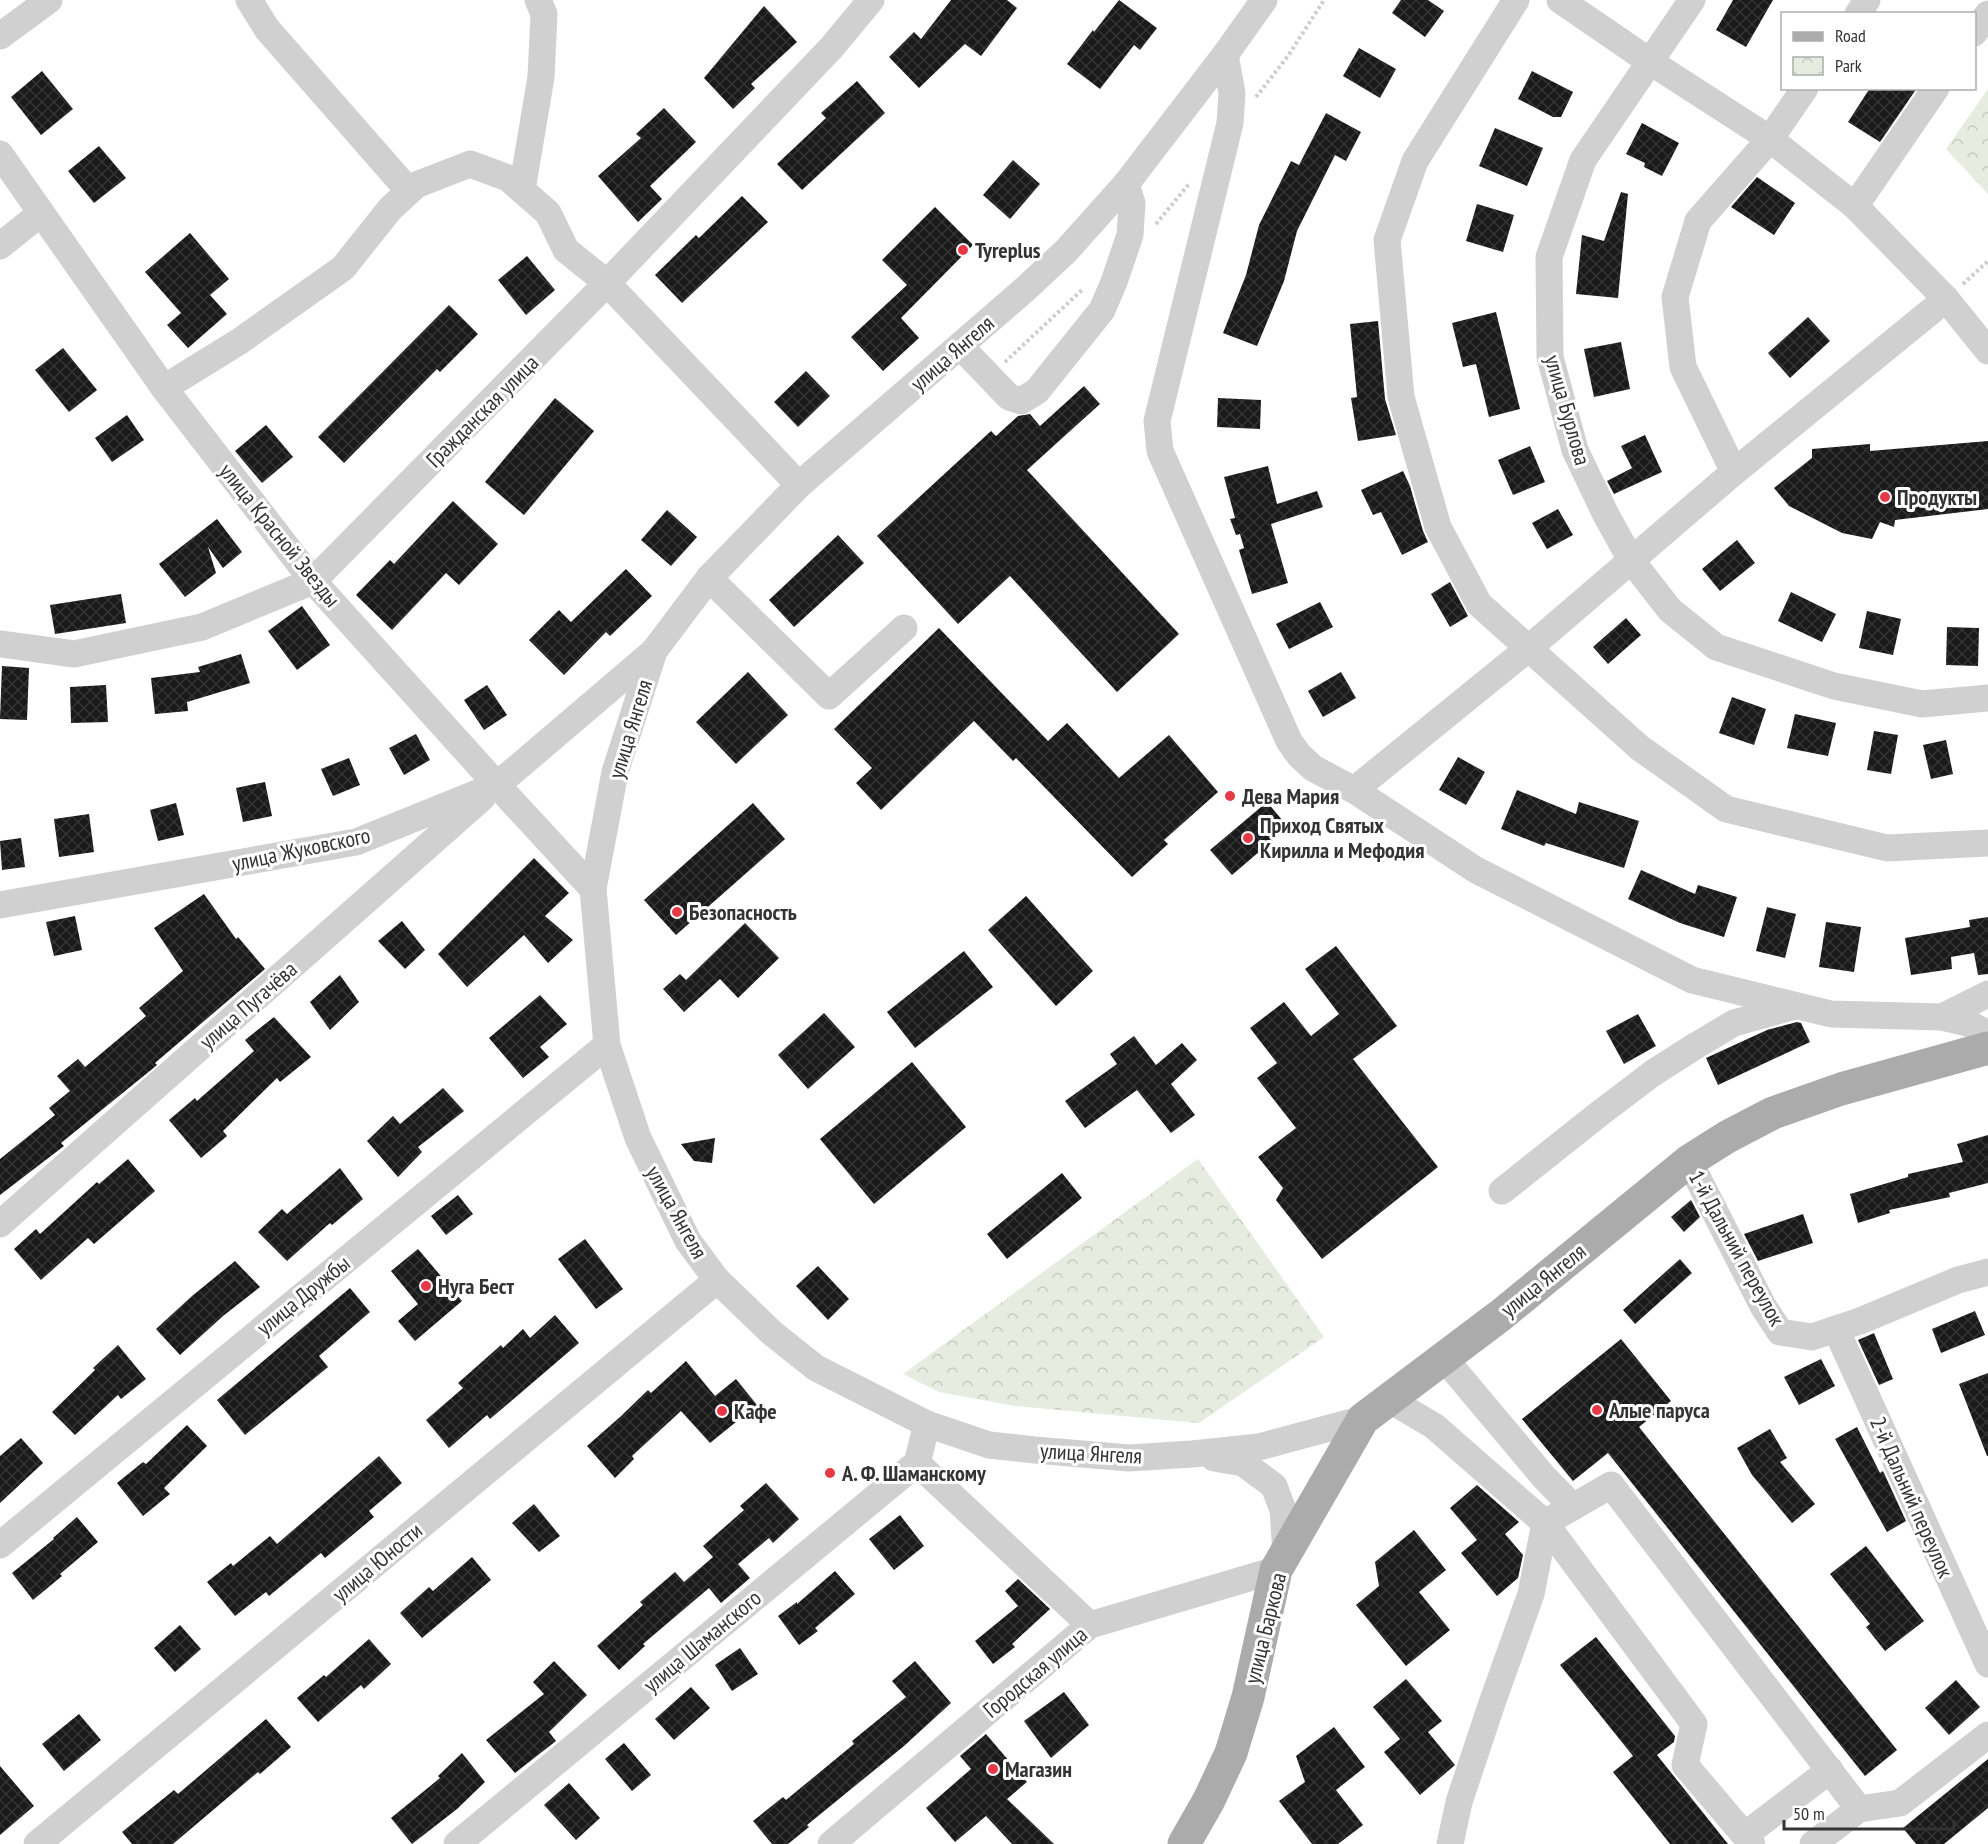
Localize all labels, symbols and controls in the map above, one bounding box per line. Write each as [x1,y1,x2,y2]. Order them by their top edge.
legend [1781,12,1976,90]
text: Road [1835,24,1866,47]
text: Park [1835,54,1862,77]
place label: Tyreplus [975,236,1041,264]
marker: Tyreplus [956,243,970,257]
street label: улица Янгеля [904,309,1000,397]
street label: Гражданская улица [420,349,544,473]
street label: улица Бурлова [1539,352,1597,468]
street label: улица Красной Звезды [213,457,347,613]
place label: Продукты [1897,483,1977,511]
marker: Продукты [1878,490,1892,504]
street label: улица Янгеля [602,676,658,782]
place label: Дева Мария [1242,782,1339,810]
marker: Дева Мария [1223,789,1237,803]
place label: Приход Святых Кирилла и Мефодия [1260,811,1424,864]
street label: улица Жуковского [229,821,373,877]
marker: Приход Святых Кирилла и Мефодия [1241,831,1255,845]
place label: Безопасность [689,898,797,926]
marker: Безопасность [670,905,684,919]
street label: улица Пугачёва [193,955,303,1055]
street label: улица Янгеля [640,1161,714,1263]
street label: 1-й Дальний переулок [1683,1165,1792,1331]
street label: улица Янгеля [1495,1237,1591,1323]
street label: улица Дружбы [251,1249,355,1341]
place label: Нуга Бест [438,1272,515,1300]
marker: Нуга Бест [419,1279,433,1293]
place label: Алые паруса [1608,1396,1710,1424]
place label: Кафе [734,1397,777,1425]
marker: Алые паруса [1590,1403,1604,1417]
marker: Кафе [715,1404,729,1418]
street label: 2-й Дальний переулок [1864,1412,1960,1582]
street label: улица Янгеля [1039,1436,1143,1470]
place label: А. Ф. Шаманскому [841,1459,987,1487]
marker: А. Ф. Шаманскому [823,1466,837,1480]
street label: улица Юности [326,1516,428,1608]
street label: улица Баркова [1238,1570,1292,1686]
street label: улица Шаманского [637,1584,767,1698]
street label: Городская улица [977,1620,1093,1724]
place label: Магазин [1005,1755,1072,1783]
marker: Магазин [986,1762,1000,1776]
scale bar [1784,1793,1954,1831]
text: 50 m [1793,1802,1825,1825]

